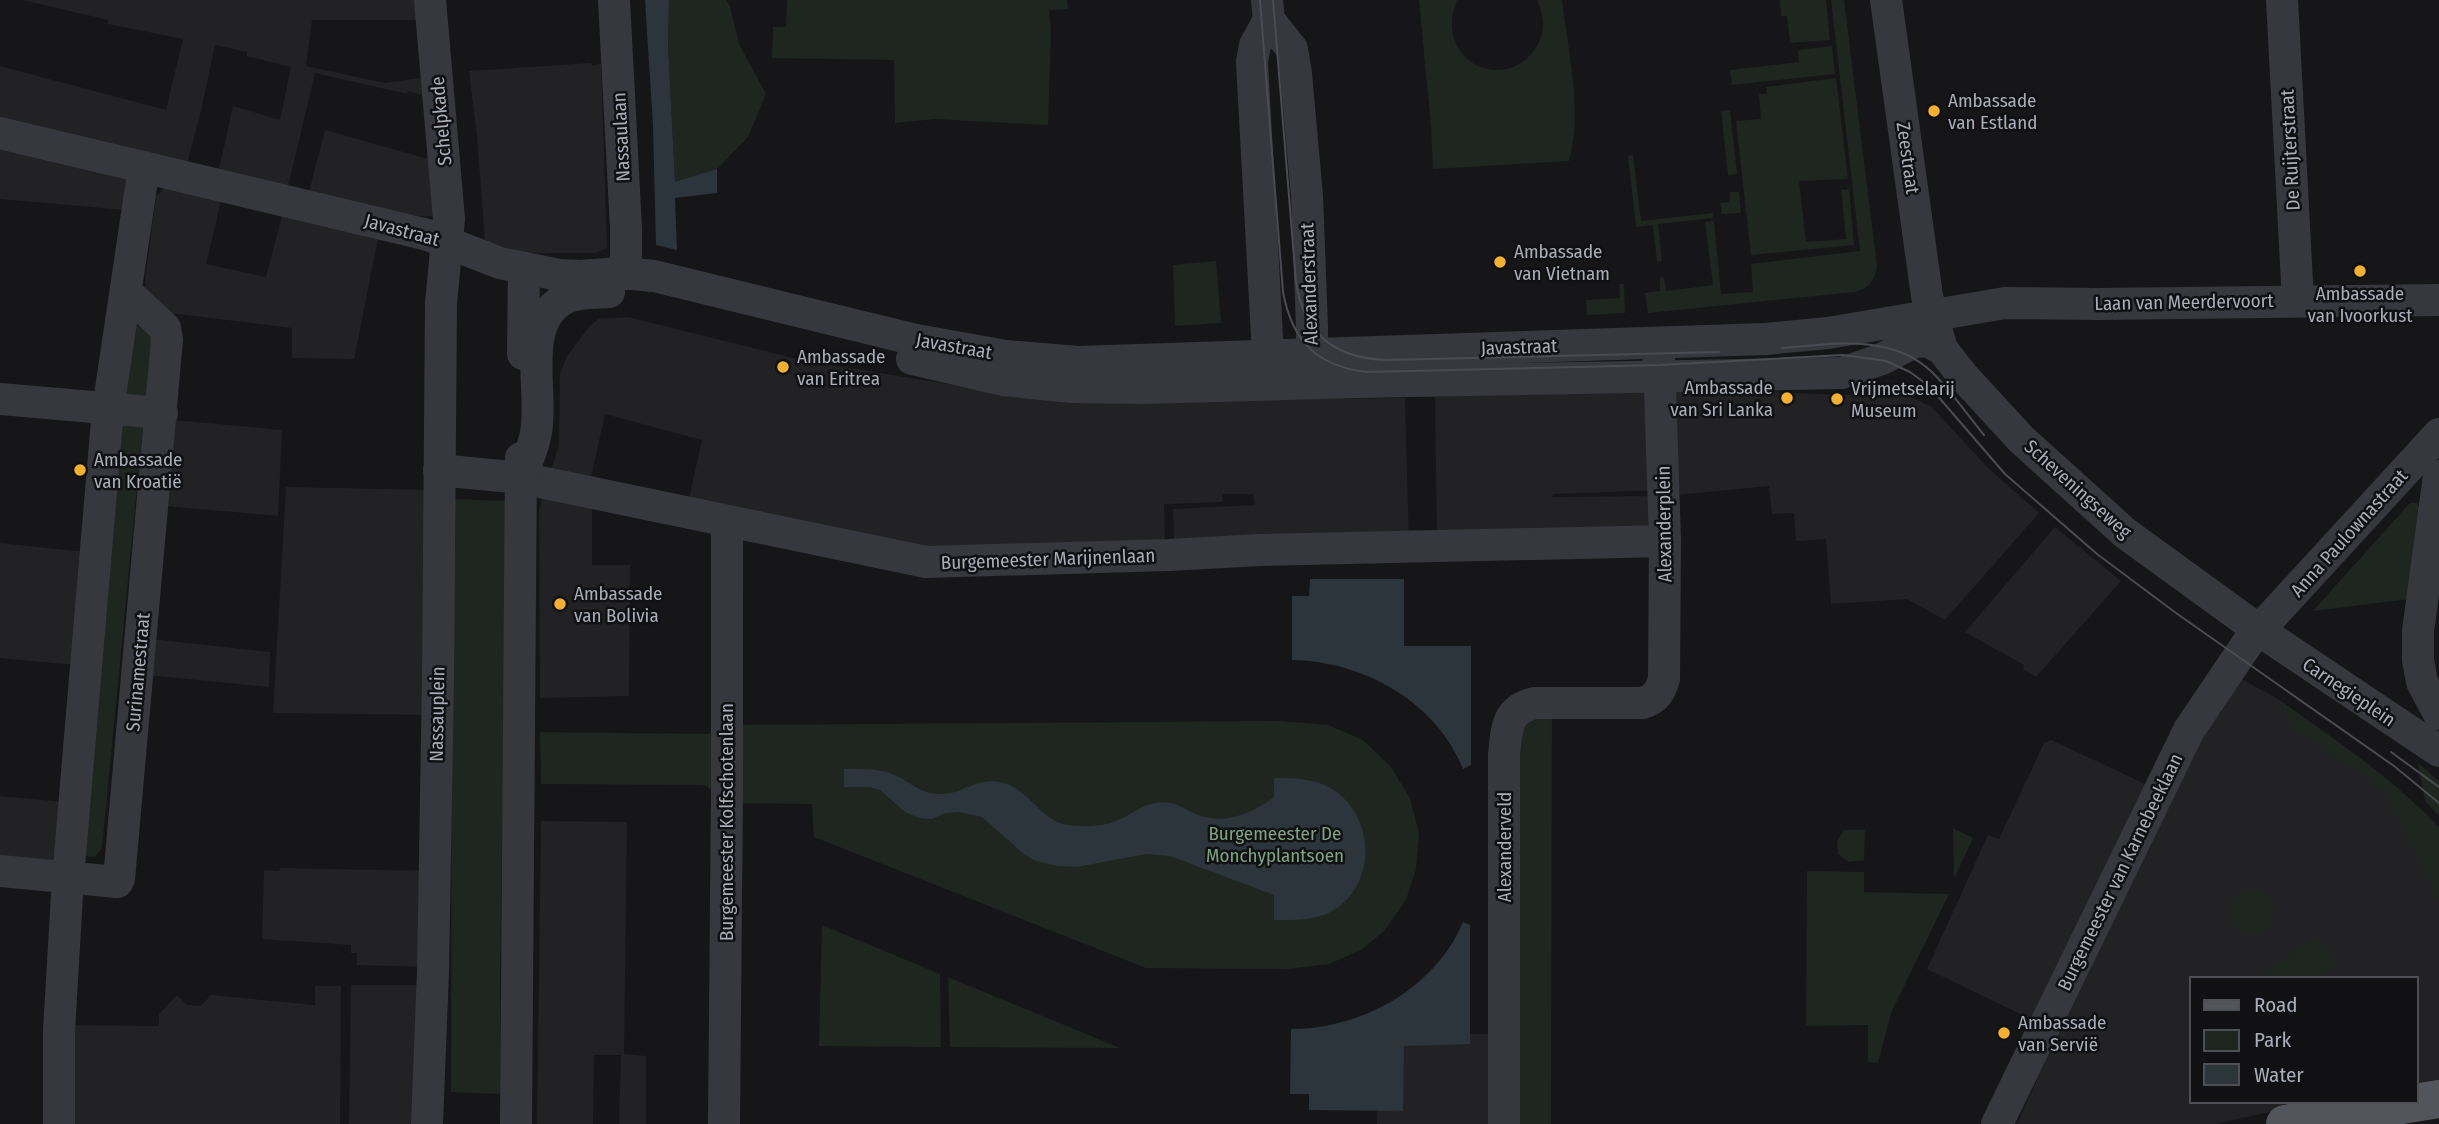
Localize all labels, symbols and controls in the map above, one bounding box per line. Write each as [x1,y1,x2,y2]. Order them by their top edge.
street label: Schelpkade [426,75,456,167]
street label: De Ruijterstraat [2275,88,2305,211]
place label: Ambassade van Estland [1948,89,2037,134]
street label: Nassaulaan [607,92,635,182]
marker: Ambassade van Estland [1926,103,1942,119]
street label: Zeestraat [1892,121,1925,196]
street label: Javastraat [362,209,443,251]
street label: Alexanderstraat [1295,222,1323,346]
place label: Ambassade van Vietnam [1514,240,1610,285]
marker: Ambassade van Vietnam [1492,254,1508,270]
marker: Ambassade van Ivoorkust [2352,263,2368,279]
place label: Ambassade van Ivoorkust [2308,282,2413,327]
street label: Laan van Meerdervoort [2094,289,2274,315]
street label: Javastraat [914,328,995,364]
street label: Javastraat [1480,334,1559,360]
place label: Ambassade van Eritrea [797,345,886,390]
marker: Ambassade van Eritrea [775,359,791,375]
place label: Ambassade van Sri Lanka [1670,376,1773,421]
place label: Vrijmetselarij Museum [1851,377,1955,422]
marker: Ambassade van Sri Lanka [1779,390,1795,406]
marker: Vrijmetselarij Museum [1829,391,1845,407]
street label: Scheveningseweg [2020,435,2136,543]
place label: Ambassade van Kroatië [94,448,183,493]
marker: Ambassade van Kroatië [72,462,88,478]
street label: Anna Paulownastraat [2286,464,2413,602]
street label: Alexanderplein [1651,465,1677,583]
street label: Burgemeester Marijnenlaan [940,544,1156,574]
place label: Ambassade van Bolivia [574,582,663,627]
marker: Ambassade van Bolivia [552,596,568,612]
street label: Surinamestraat [121,611,155,732]
street label: Carnegieplein [2298,653,2400,731]
street label: Nassauplein [425,666,449,762]
street label: Burgemeester Kolfschotenlaan [715,703,738,941]
street label: Burgemeester van Karnebeeklaan [2052,750,2188,994]
street label: Alexanderveld [1493,792,1516,902]
park label: Burgemeester De Monchyplantsoen [1206,822,1344,867]
legend [2190,977,2418,1103]
text: Road [2254,992,2298,1018]
place label: Ambassade van Servië [2018,1011,2107,1056]
marker: Ambassade van Servië [1996,1025,2012,1041]
text: Park [2254,1027,2292,1053]
text: Water [2254,1062,2304,1088]

